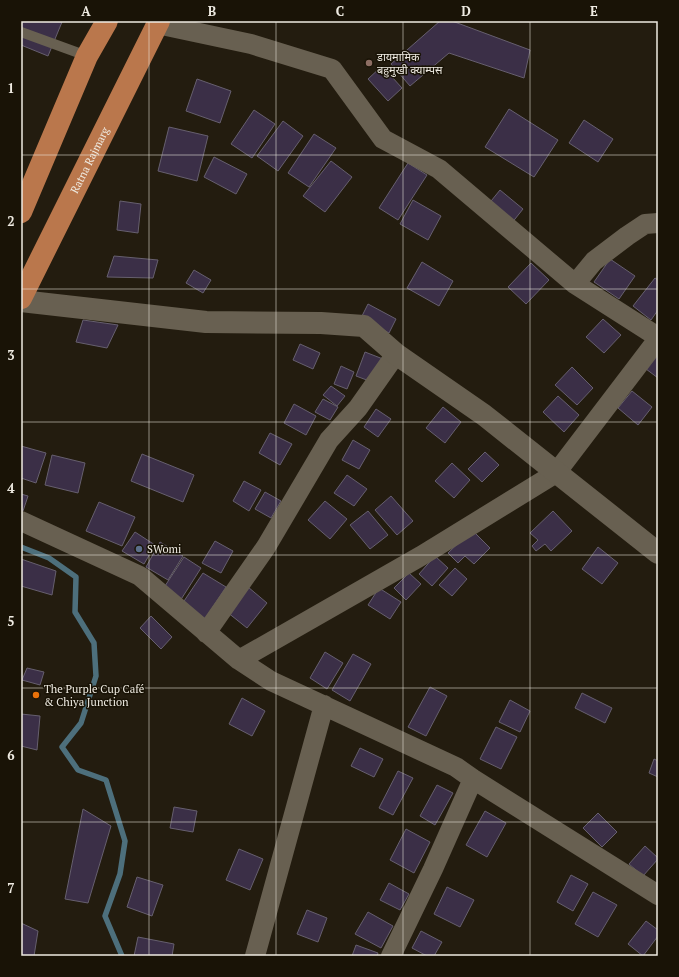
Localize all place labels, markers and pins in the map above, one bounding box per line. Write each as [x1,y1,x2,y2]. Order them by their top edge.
place label: डायमामिक बहुमुखी क्याम्पस [376,50,443,78]
marker: डायमामिक बहुमुखी क्याम्पस [364,58,374,68]
place label: SWomi [147,542,181,556]
marker: SWomi [134,544,144,554]
place label: The Purple Cup Café & Chiya Junction [44,682,145,709]
marker: The Purple Cup Café & Chiya Junction [31,690,41,700]

